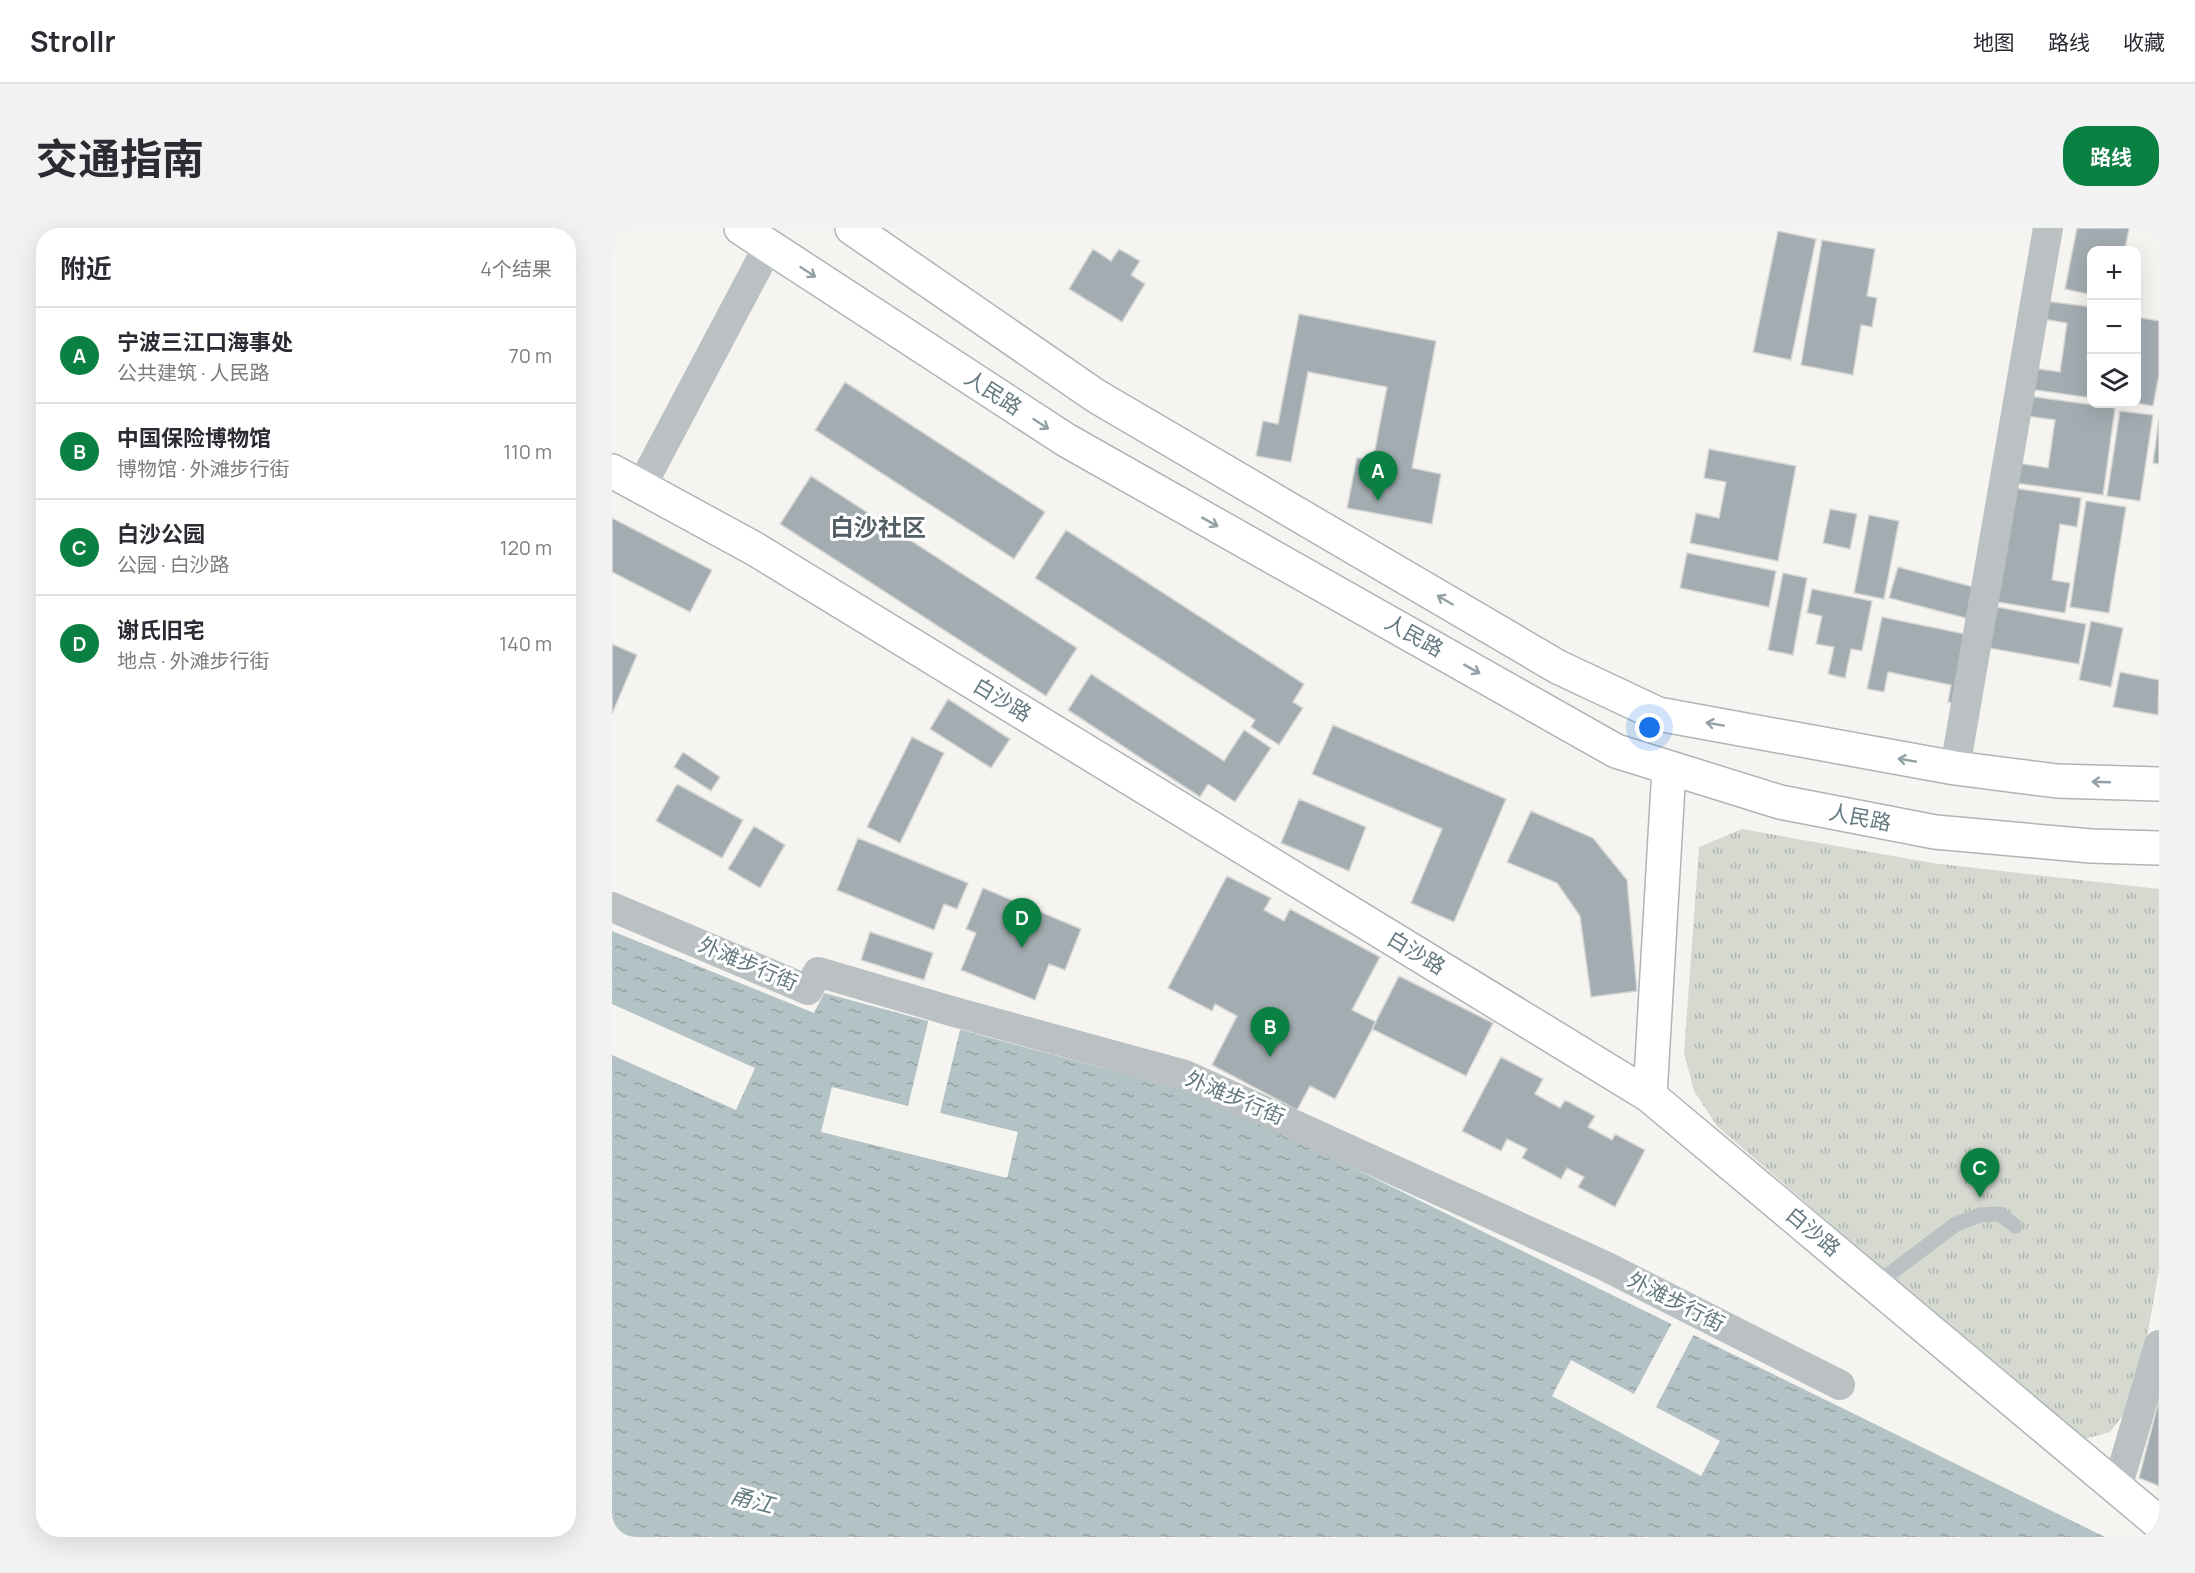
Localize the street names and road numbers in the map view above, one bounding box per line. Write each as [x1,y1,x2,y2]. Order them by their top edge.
street label: 人民路 [960,363,1028,421]
street label: 人民路 [1380,608,1449,663]
street label: 白沙路 [968,671,1037,727]
street label: 人民路 [1827,797,1894,837]
street label: 白沙路 [1382,924,1451,980]
street label: 外滩步行街 [695,930,802,996]
street label: 外滩步行街 [1182,1064,1289,1130]
street label: 白沙路 [1781,1200,1847,1262]
street label: 外滩步行街 [1623,1265,1730,1337]

